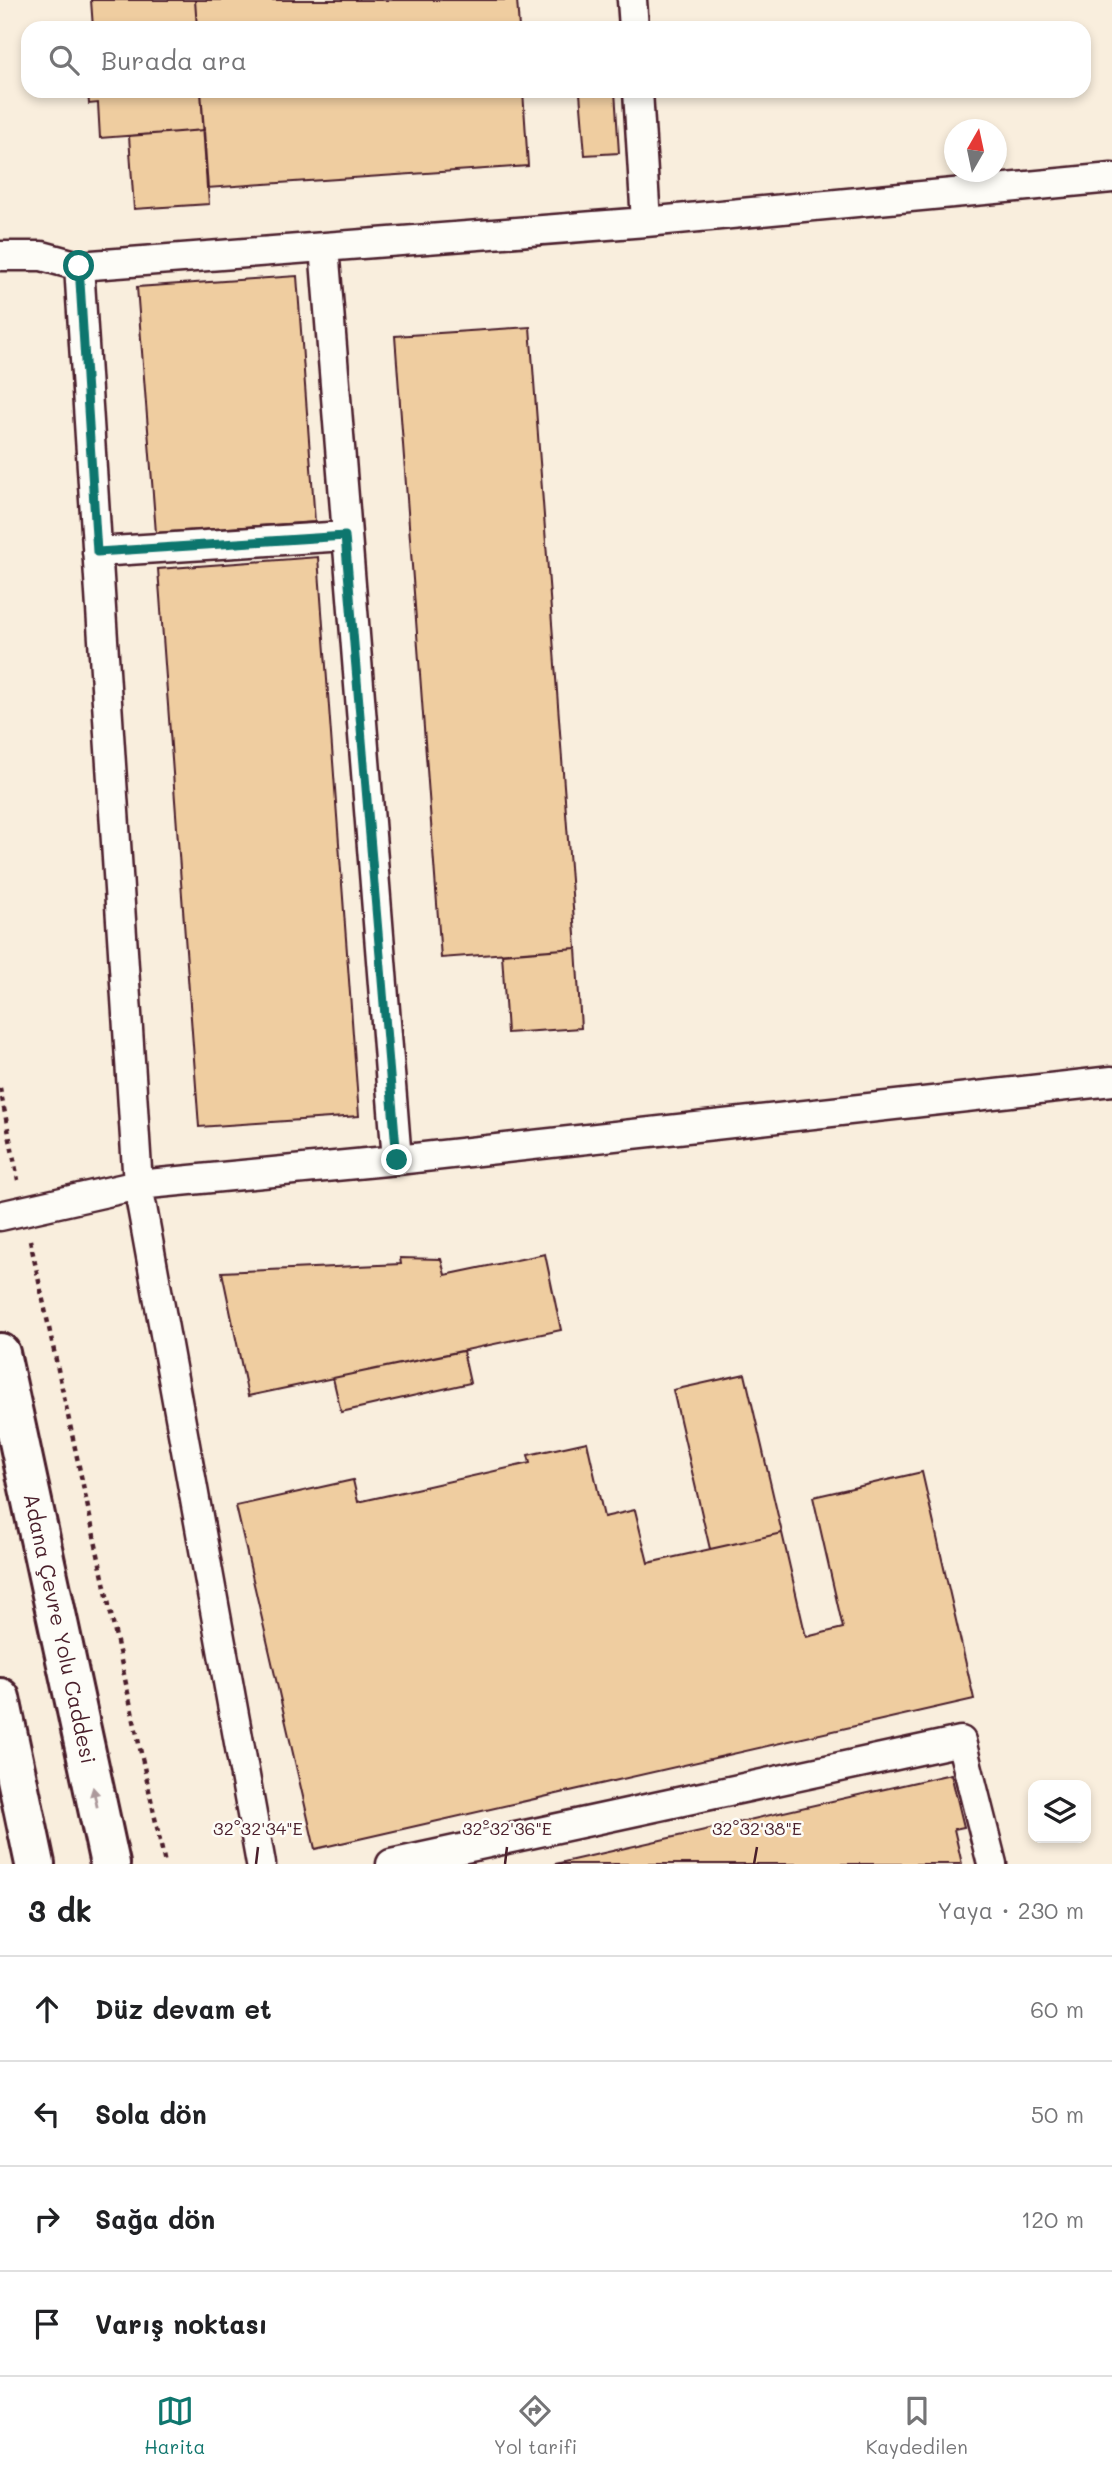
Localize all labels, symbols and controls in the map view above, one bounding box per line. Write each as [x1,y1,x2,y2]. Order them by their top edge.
search box [21,21,1091,98]
icon: search [45,41,83,79]
text: Burada ara [101,43,247,77]
north arrow [944,119,1007,182]
route start [63,250,94,281]
route end [381,1144,412,1175]
street label: Adana Çevre Yolu Caddesi [19,1491,103,1766]
map controls [1028,1780,1091,1843]
button: layers [1028,1780,1091,1843]
one-way arrow [90,1786,101,1808]
text: 32°32'34"E [213,1816,303,1840]
text: 32°32'36"E [462,1816,552,1840]
text: 32°32'38"E [712,1816,802,1840]
text: 3 dk [28,1890,92,1930]
text: Yaya · 230 m [937,1895,1084,1925]
icon: ahead [28,1990,66,2028]
text: Düz devam et [95,1992,272,2026]
text: 60 m [1030,1994,1084,2024]
icon: left [28,2095,66,2133]
text: Sola dön [95,2097,207,2131]
text: 50 m [1031,2099,1084,2129]
icon: right [28,2200,66,2238]
text: Sağa dön [95,2202,215,2236]
text: 120 m [1021,2204,1084,2234]
icon: arrive [28,2305,66,2343]
text: Varış noktası [95,2307,268,2341]
tab: Harita [144,2392,205,2459]
tab: Yol tarifi [494,2392,577,2459]
tab: Kaydedilen [866,2392,968,2459]

